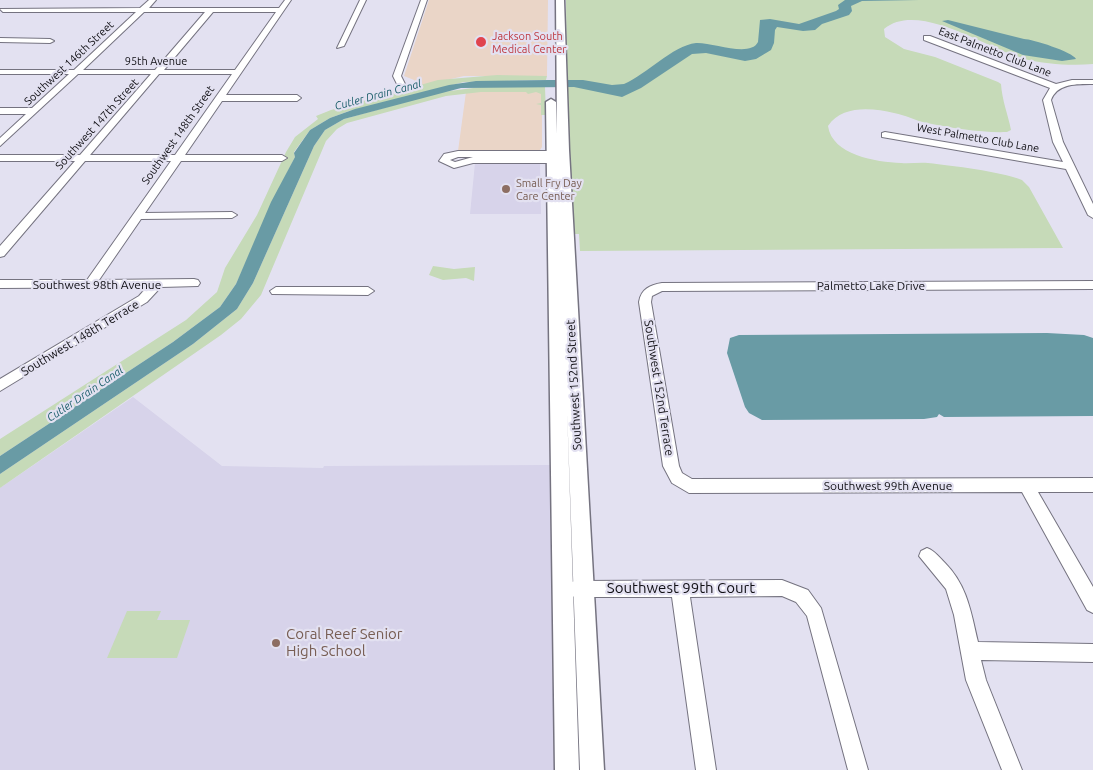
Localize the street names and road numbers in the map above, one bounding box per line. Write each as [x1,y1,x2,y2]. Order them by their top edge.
street label: Southwest 146th Street [21,18,117,108]
street label: East Palmetto Club Lane [937,24,1053,80]
street label: 95th Avenue [125,54,187,68]
street label: Southwest 147th Street [53,76,141,172]
street label: Southwest 148th Street [139,83,217,187]
street label: West Palmetto Club Lane [916,121,1040,155]
street label: Southwest 98th Avenue [33,278,161,292]
street label: Palmetto Lake Drive [817,279,925,293]
street label: Southwest 148th Terrace [18,297,142,379]
street label: Southwest 152nd Street [563,319,585,451]
street label: Southwest 152nd Terrace [641,319,677,457]
street label: Southwest 99th Avenue [824,479,952,493]
street label: Southwest 99th Court [607,579,755,597]

